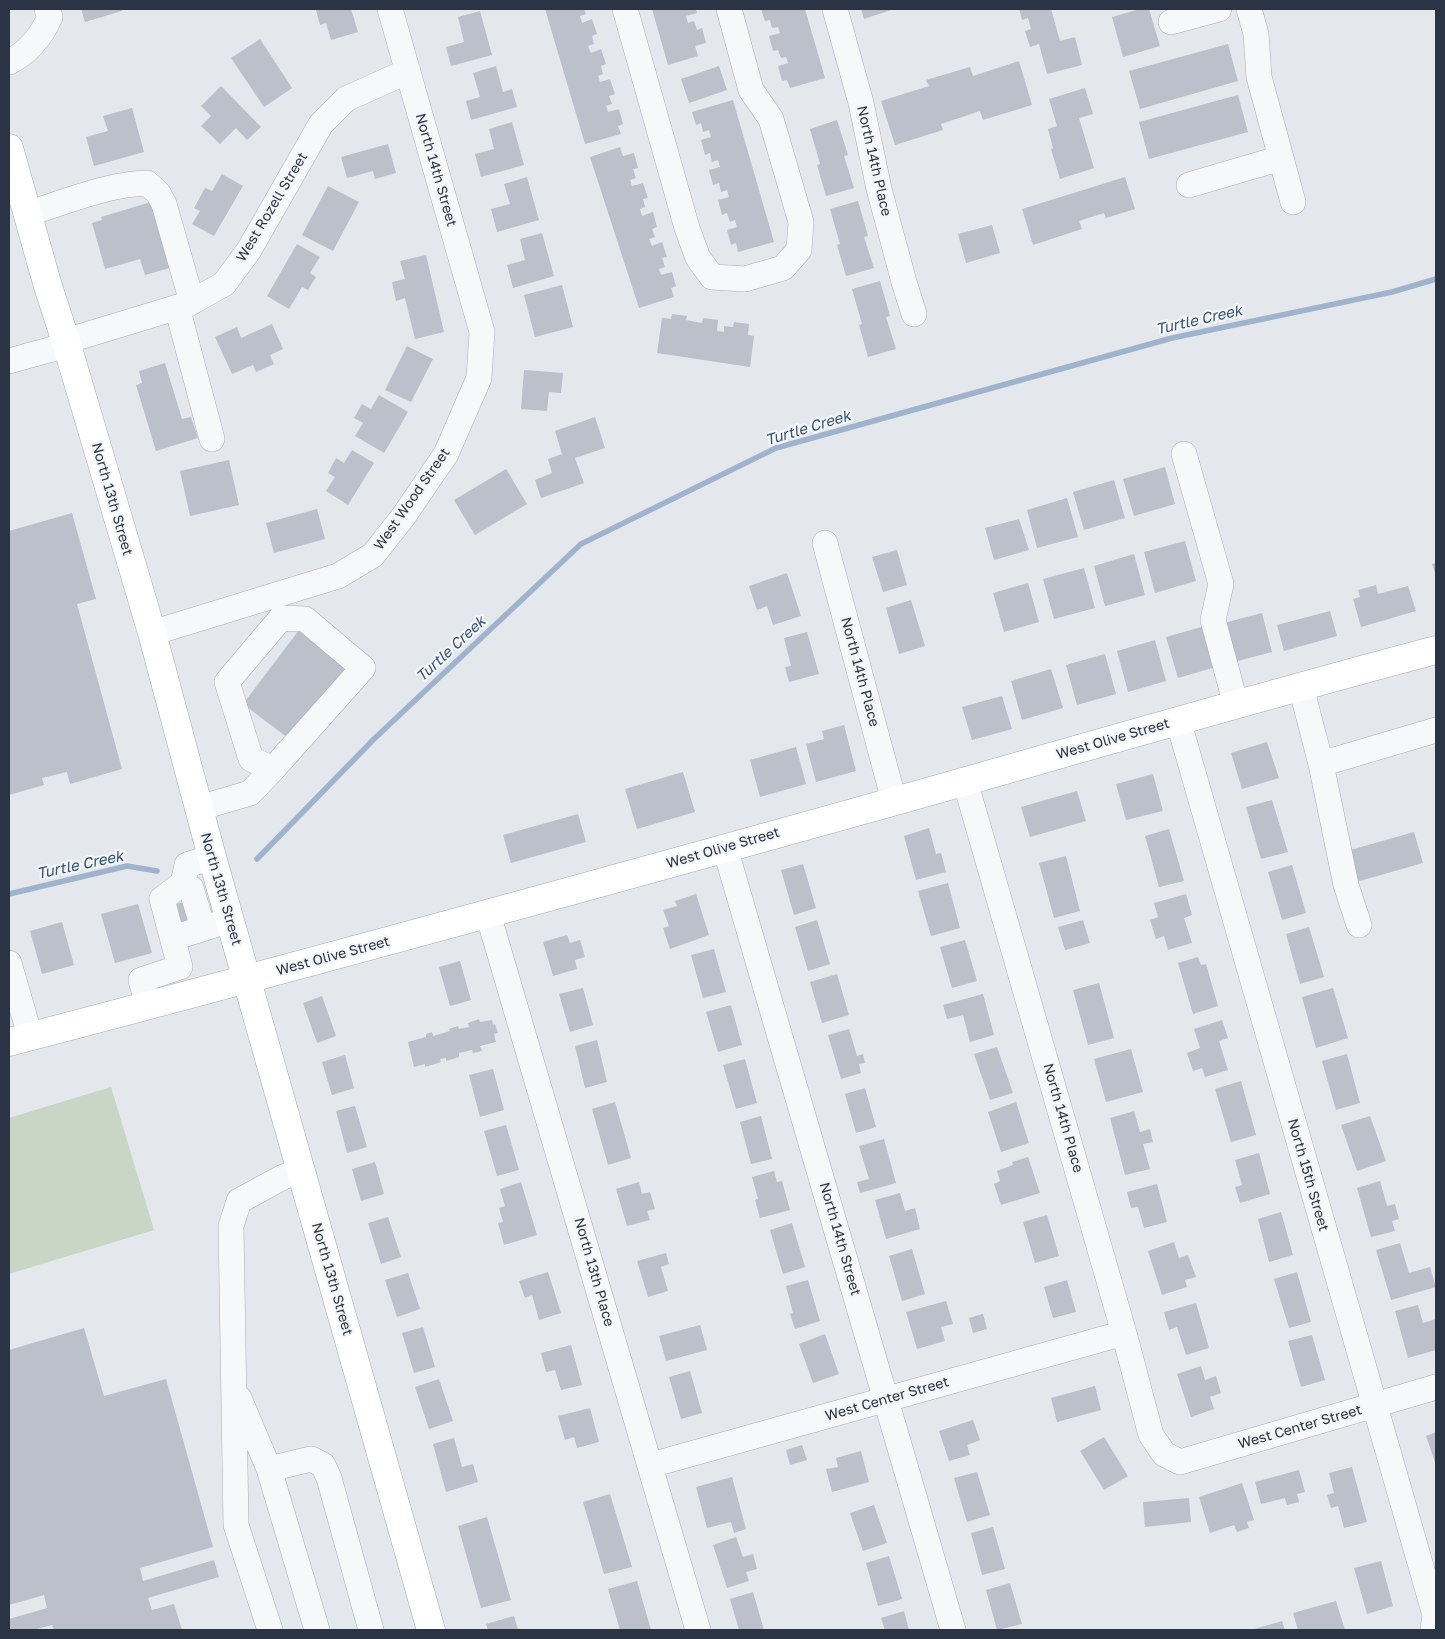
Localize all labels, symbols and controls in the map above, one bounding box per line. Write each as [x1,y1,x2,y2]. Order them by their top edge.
street label: North 14th Place [853,104,895,218]
street label: North 14th Street [412,111,460,229]
street label: West Rozell Street [233,149,311,265]
water label: Turtle Creek [1154,301,1244,339]
water label: Turtle Creek [763,407,853,449]
street label: North 13th Street [88,441,136,557]
street label: West Wood Street [370,445,454,553]
water label: Turtle Creek [413,612,489,686]
street label: North 14th Place [837,615,883,729]
street label: West Olive Street [1055,715,1171,763]
street label: West Olive Street [665,824,781,872]
street label: North 13th Street [197,831,245,947]
water label: Turtle Creek [35,847,125,883]
street label: West Olive Street [274,933,392,979]
street label: North 14th Place [1039,1061,1087,1175]
street label: North 15th Street [1284,1117,1332,1233]
street label: North 14th Street [816,1180,864,1298]
street label: North 13th Place [570,1216,618,1328]
street label: North 13th Street [308,1221,356,1337]
street label: West Center Street [823,1373,951,1425]
street label: West Center Street [1236,1401,1364,1453]

